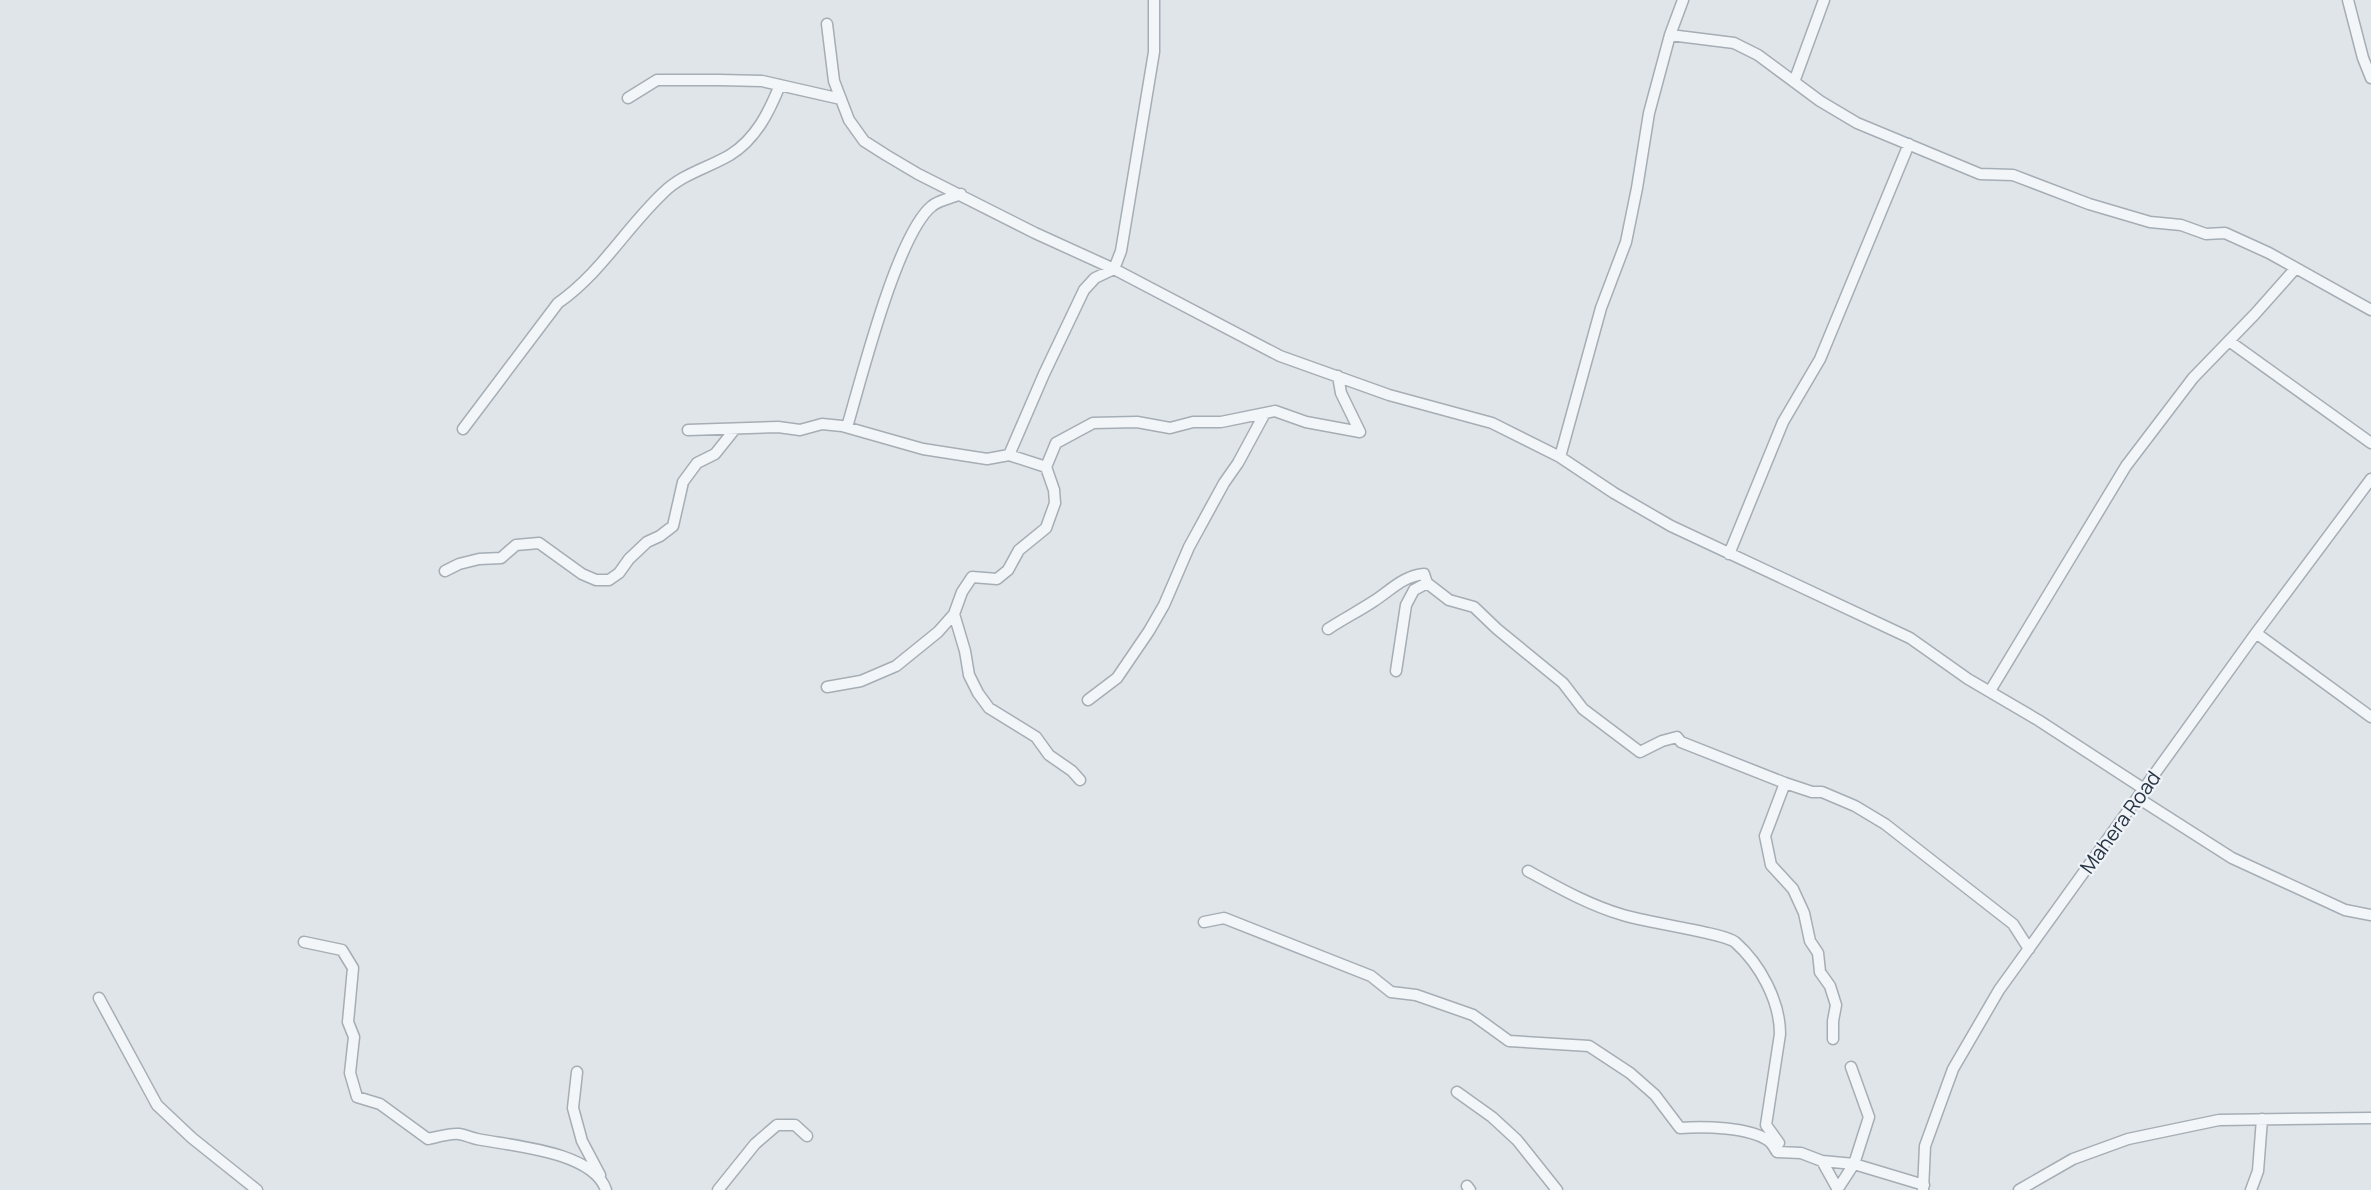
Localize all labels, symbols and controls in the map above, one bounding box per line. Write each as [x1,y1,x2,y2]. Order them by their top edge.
street label: Mahera Road [2074,765,2166,879]

